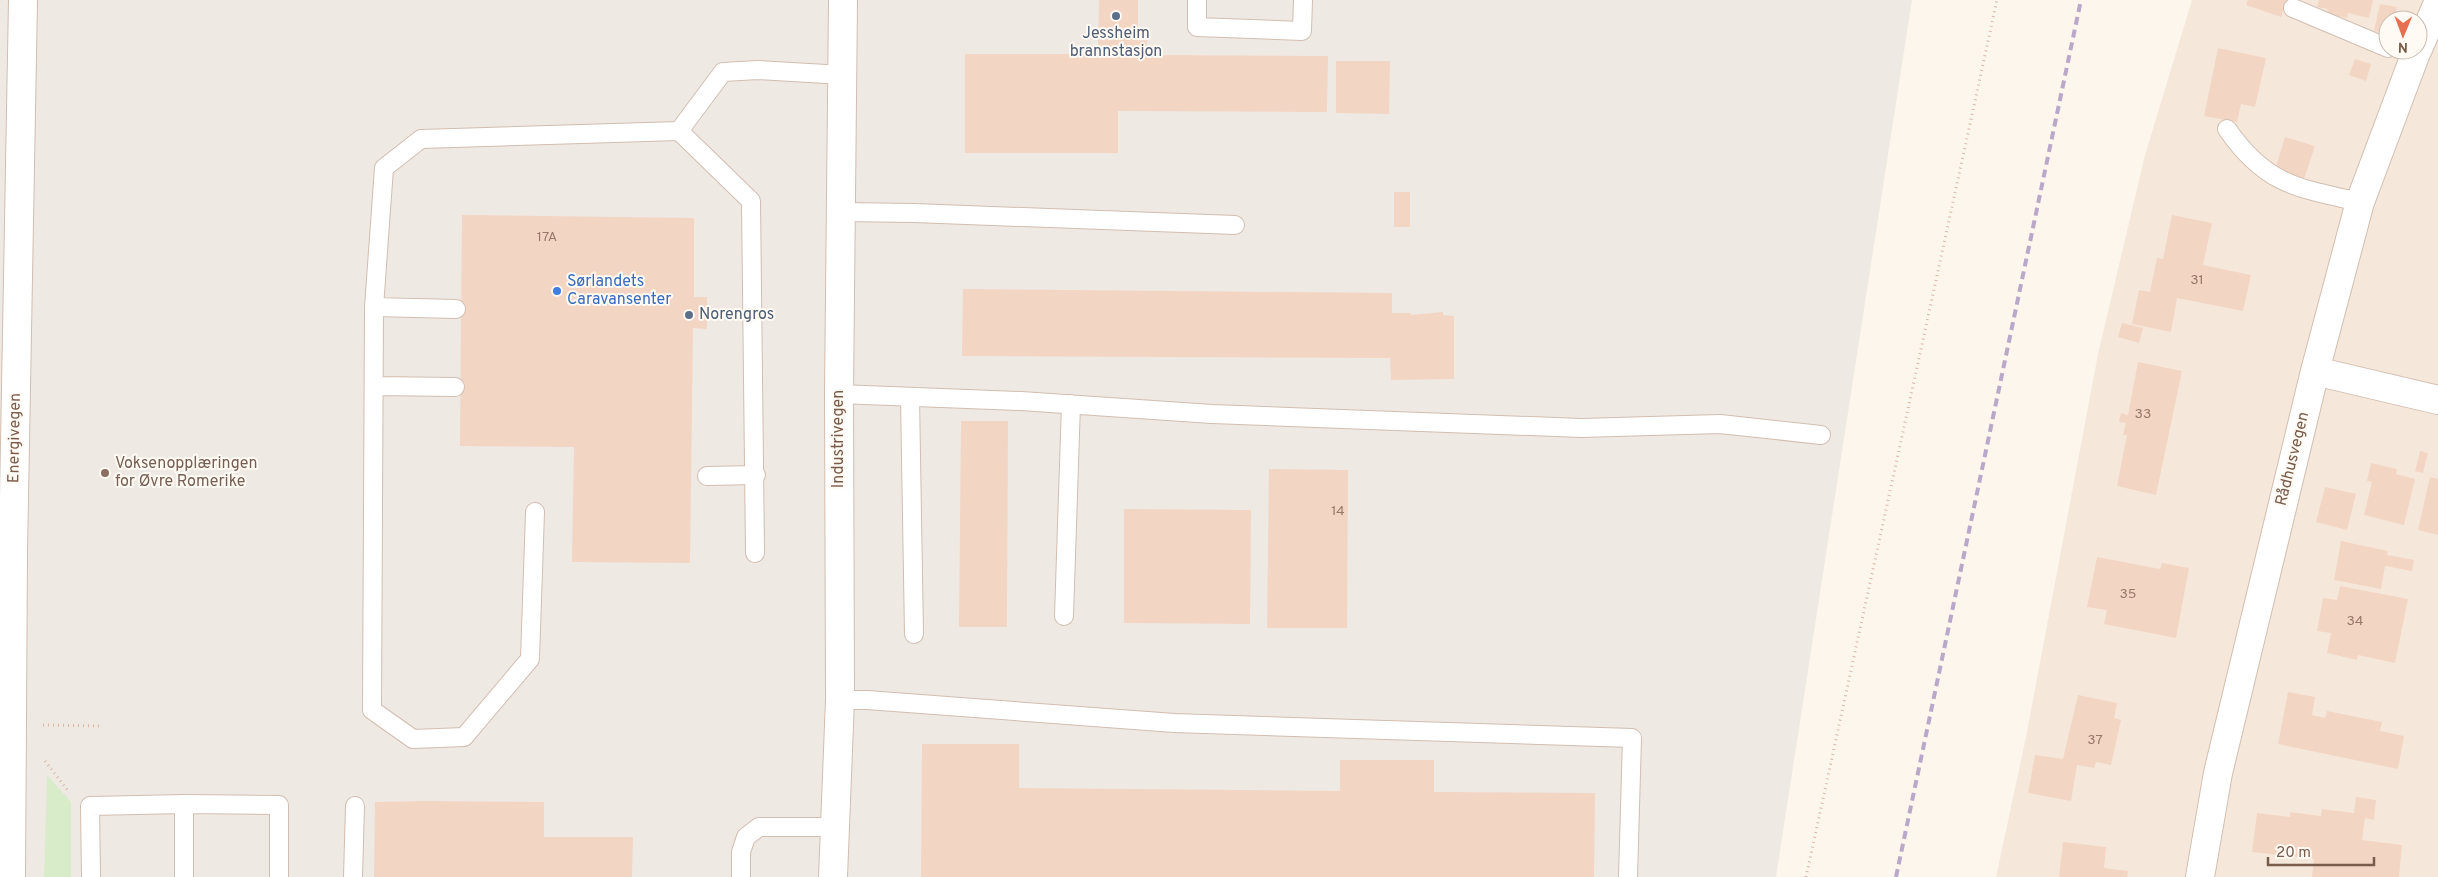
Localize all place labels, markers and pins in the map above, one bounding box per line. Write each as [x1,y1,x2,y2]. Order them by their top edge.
marker: Jessheim brannstasjon [1110,10,1122,22]
place label: Jessheim brannstasjon [1070,24,1162,62]
place label: Sørlandets Caravansenter [567,272,672,310]
marker: Sørlandets Caravansenter [551,285,563,297]
place label: Norengros [699,305,774,325]
marker: Norengros [683,309,695,321]
place label: Voksenopplæringen for Øvre Romerike [115,454,257,492]
marker: Voksenopplæringen for Øvre Romerike [99,467,111,479]

